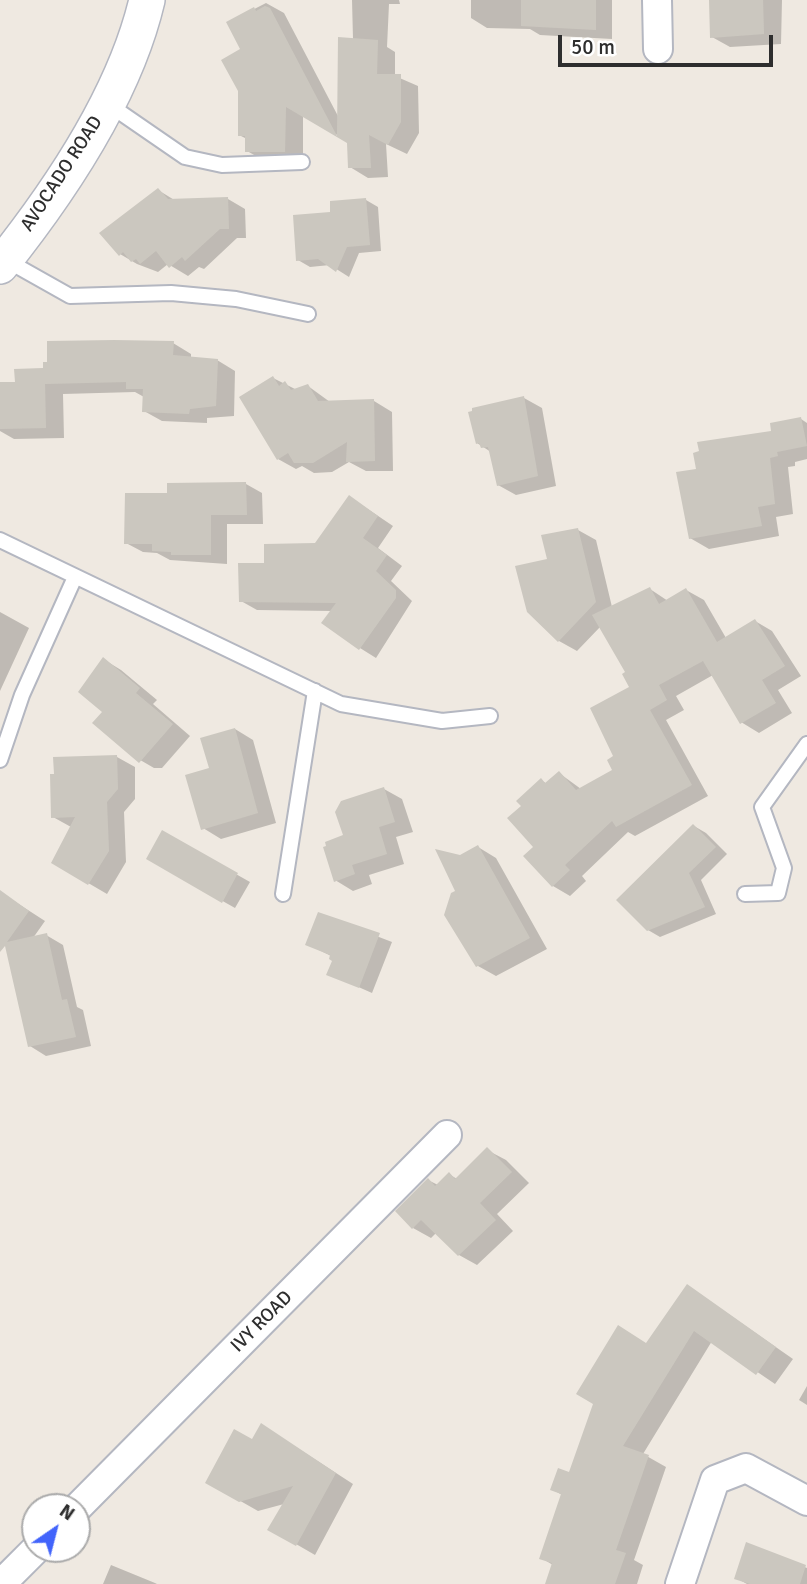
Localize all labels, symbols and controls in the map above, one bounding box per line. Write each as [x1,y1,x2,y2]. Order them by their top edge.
scale bar [562,21,777,65]
text: 50 m [571,34,615,60]
street label: AVOCADO ROAD [16,112,108,236]
street label: IVY ROAD [227,1287,297,1357]
north arrow [21,1493,91,1563]
text: N [55,1499,79,1526]

